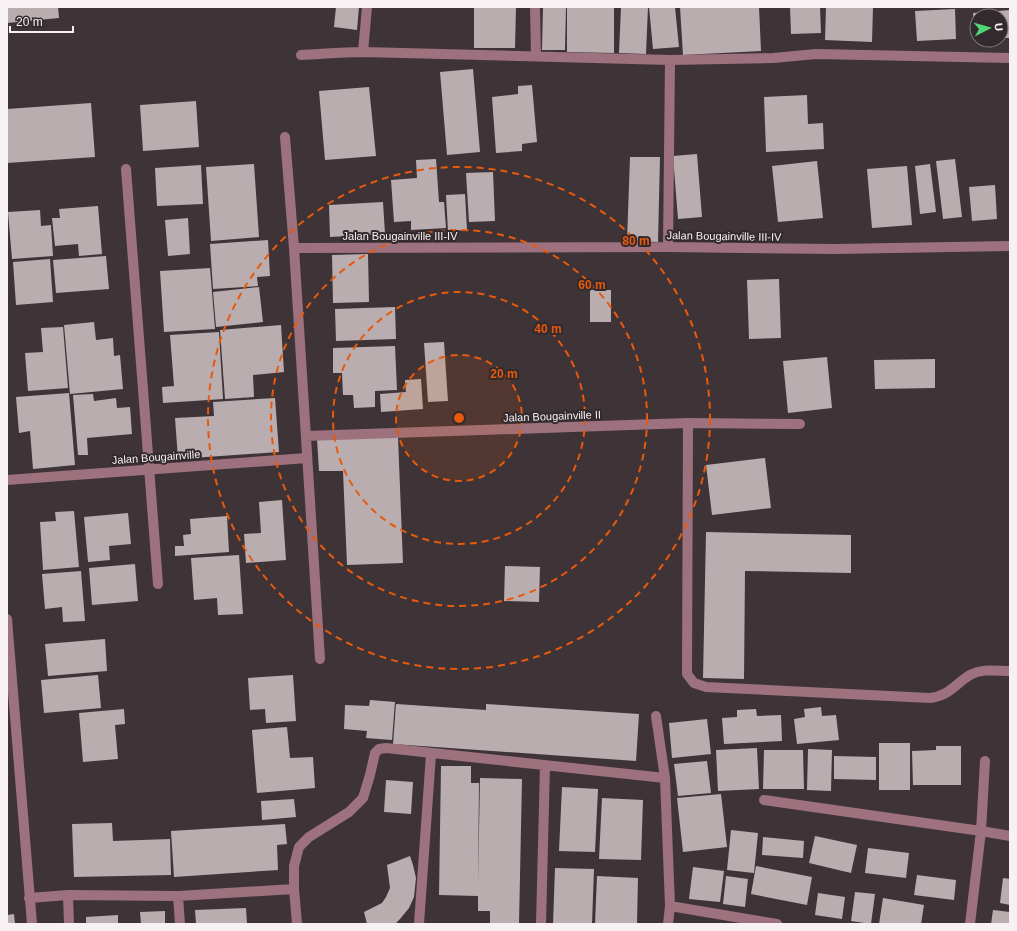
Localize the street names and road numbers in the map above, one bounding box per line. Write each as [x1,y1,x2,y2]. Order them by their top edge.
street label: Jalan Bougainville III-IV [666,229,782,243]
street label: Jalan Bougainville III-IV [343,230,458,242]
street label: Jalan Bougainville II [503,408,601,424]
street label: Jalan Bougainville [111,448,201,466]

